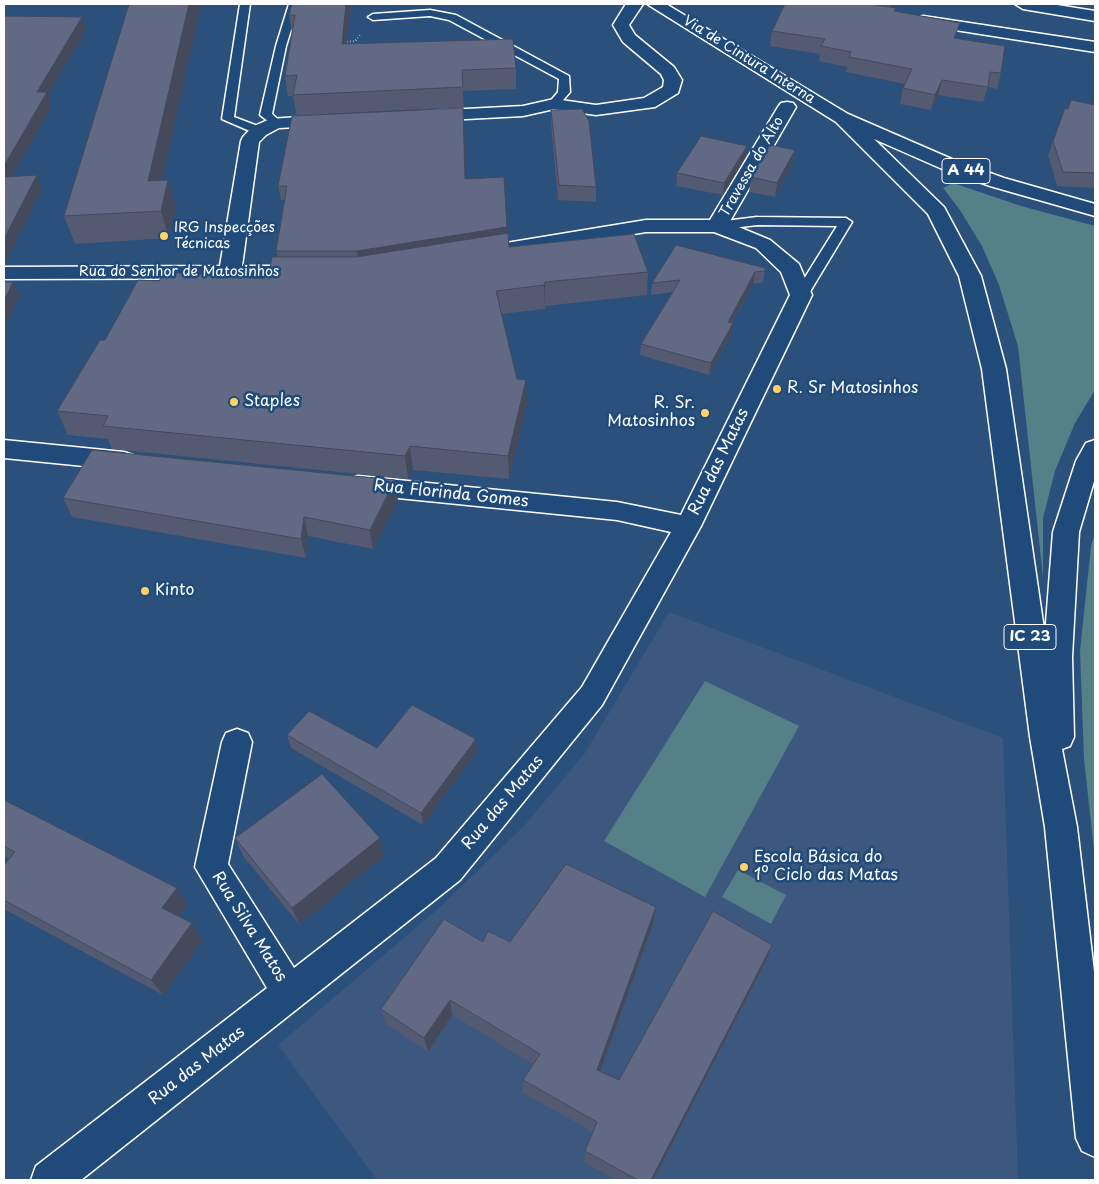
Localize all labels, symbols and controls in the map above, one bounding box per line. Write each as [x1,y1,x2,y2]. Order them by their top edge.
street label: Via de Cintura Interna [680,13,818,107]
street label: Travessa do Alto [716,114,788,220]
road number: A 44 [942,158,990,184]
place label: IRG Inspecções Técnicas [174,220,275,252]
marker: IRG Inspecções Técnicas [158,230,170,242]
street label: Rua do Senhor de Matosinhos [79,264,279,280]
place label: R. Sr Matosinhos [787,379,918,399]
marker: R. Sr Matosinhos [771,383,783,395]
place label: Staples [244,392,300,412]
place label: R. Sr. Matosinhos [607,394,695,432]
marker: Staples [228,396,240,408]
street label: Rua das Matas [685,405,753,519]
marker: R. Sr. Matosinhos [699,407,711,419]
street label: Rua Florinda Gomes [373,476,529,512]
place label: Kinto [155,581,194,601]
marker: Kinto [139,585,151,597]
road number: IC 23 [1004,624,1056,650]
street label: Rua das Matas [458,752,548,854]
place label: Escola Básica do 1º Ciclo das Matas [754,848,898,886]
marker: Escola Básica do 1º Ciclo das Matas [738,861,750,873]
street label: Rua Silva Matos [207,868,291,986]
street label: Rua das Matas [145,1023,249,1109]

